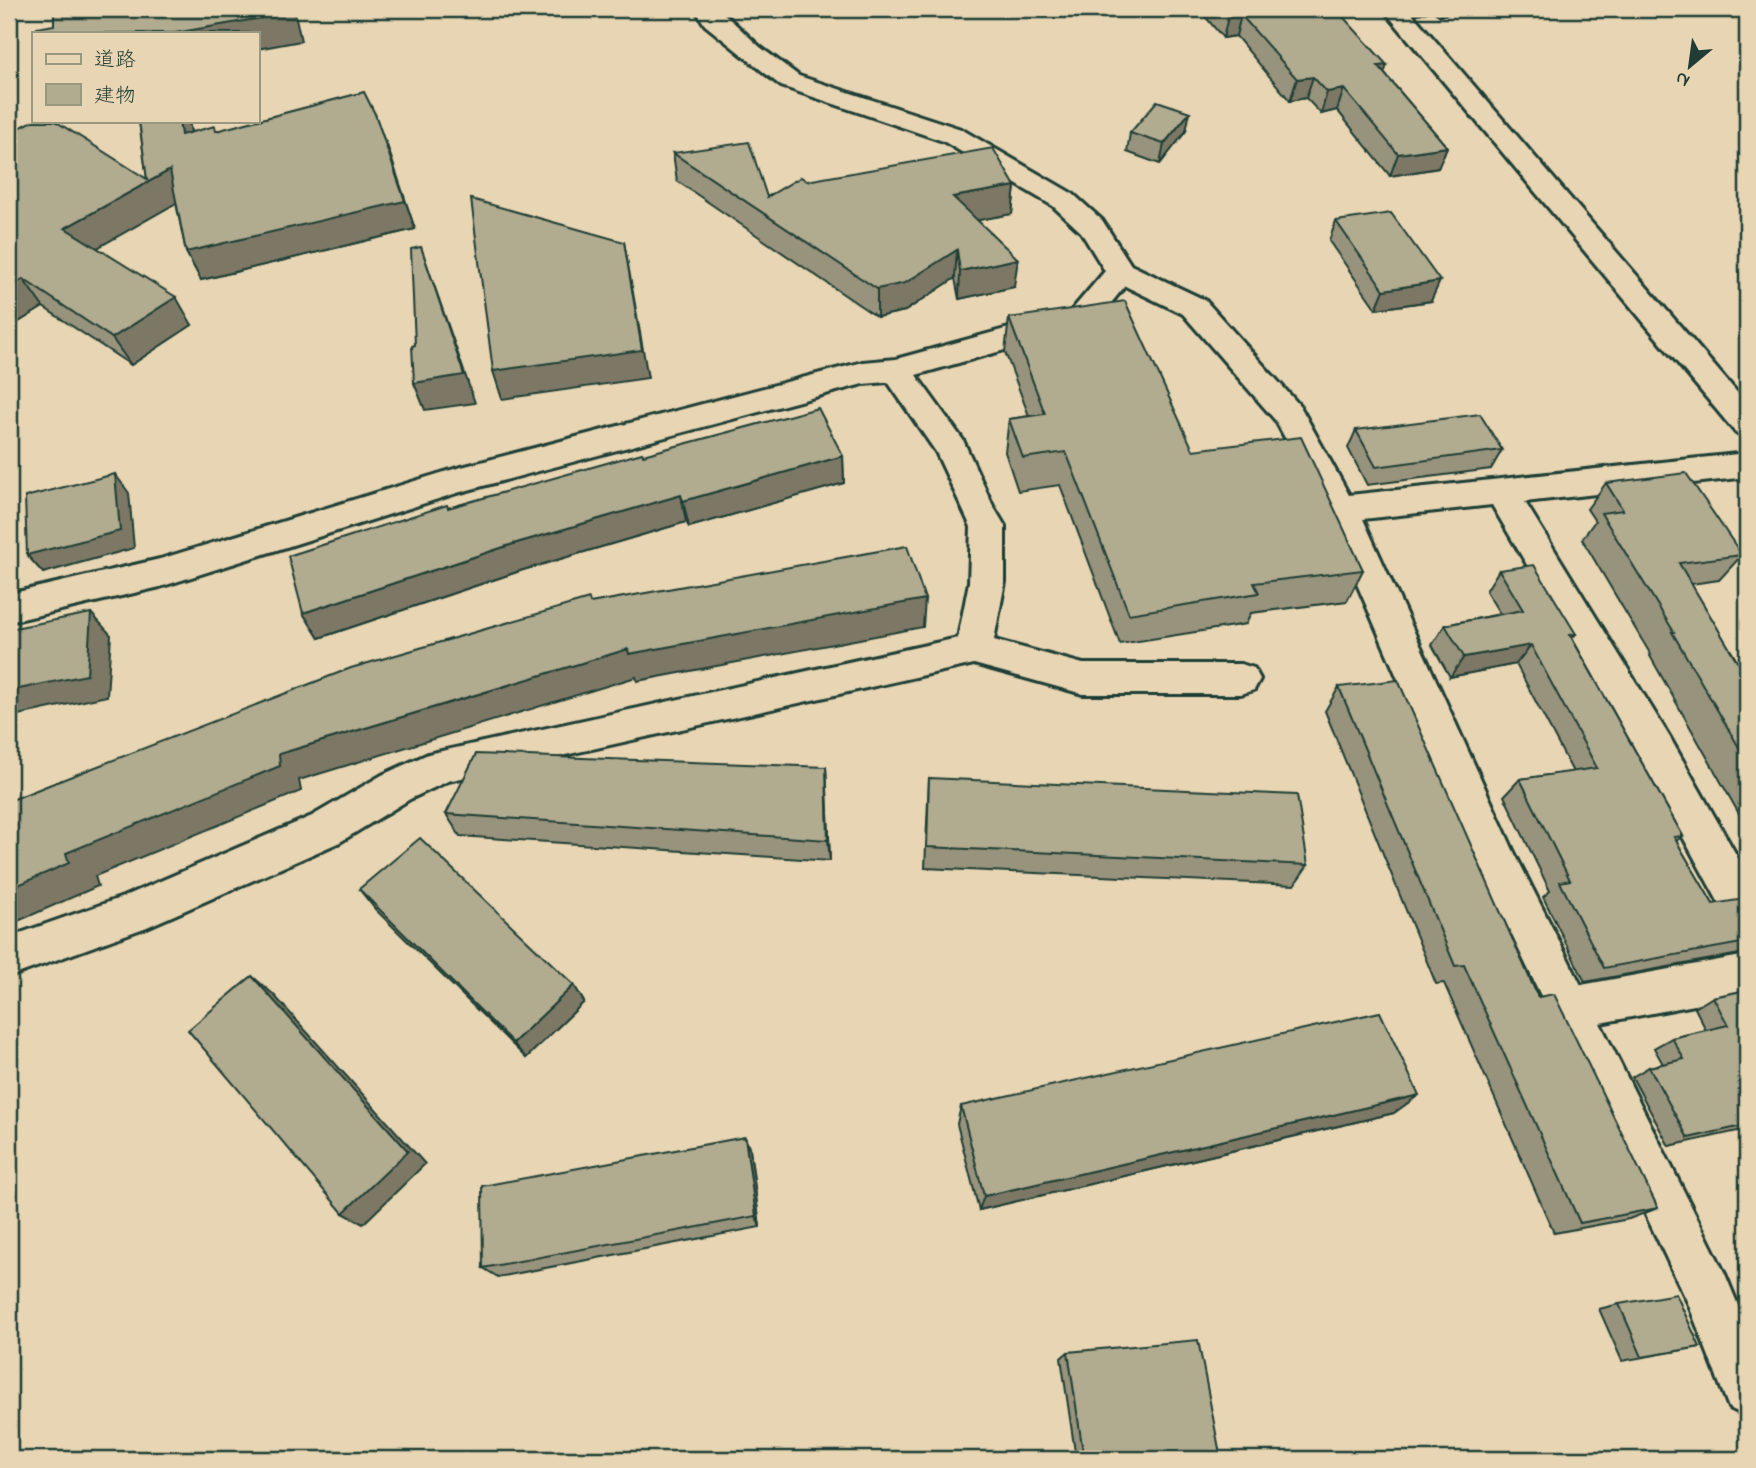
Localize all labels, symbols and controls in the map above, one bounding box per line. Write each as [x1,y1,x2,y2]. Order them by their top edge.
legend [32,32,259,122]
north arrow [1654,32,1724,102]
text: 道路 [94,46,136,76]
text: N [1671,64,1695,94]
text: 建物 [94,82,136,112]

